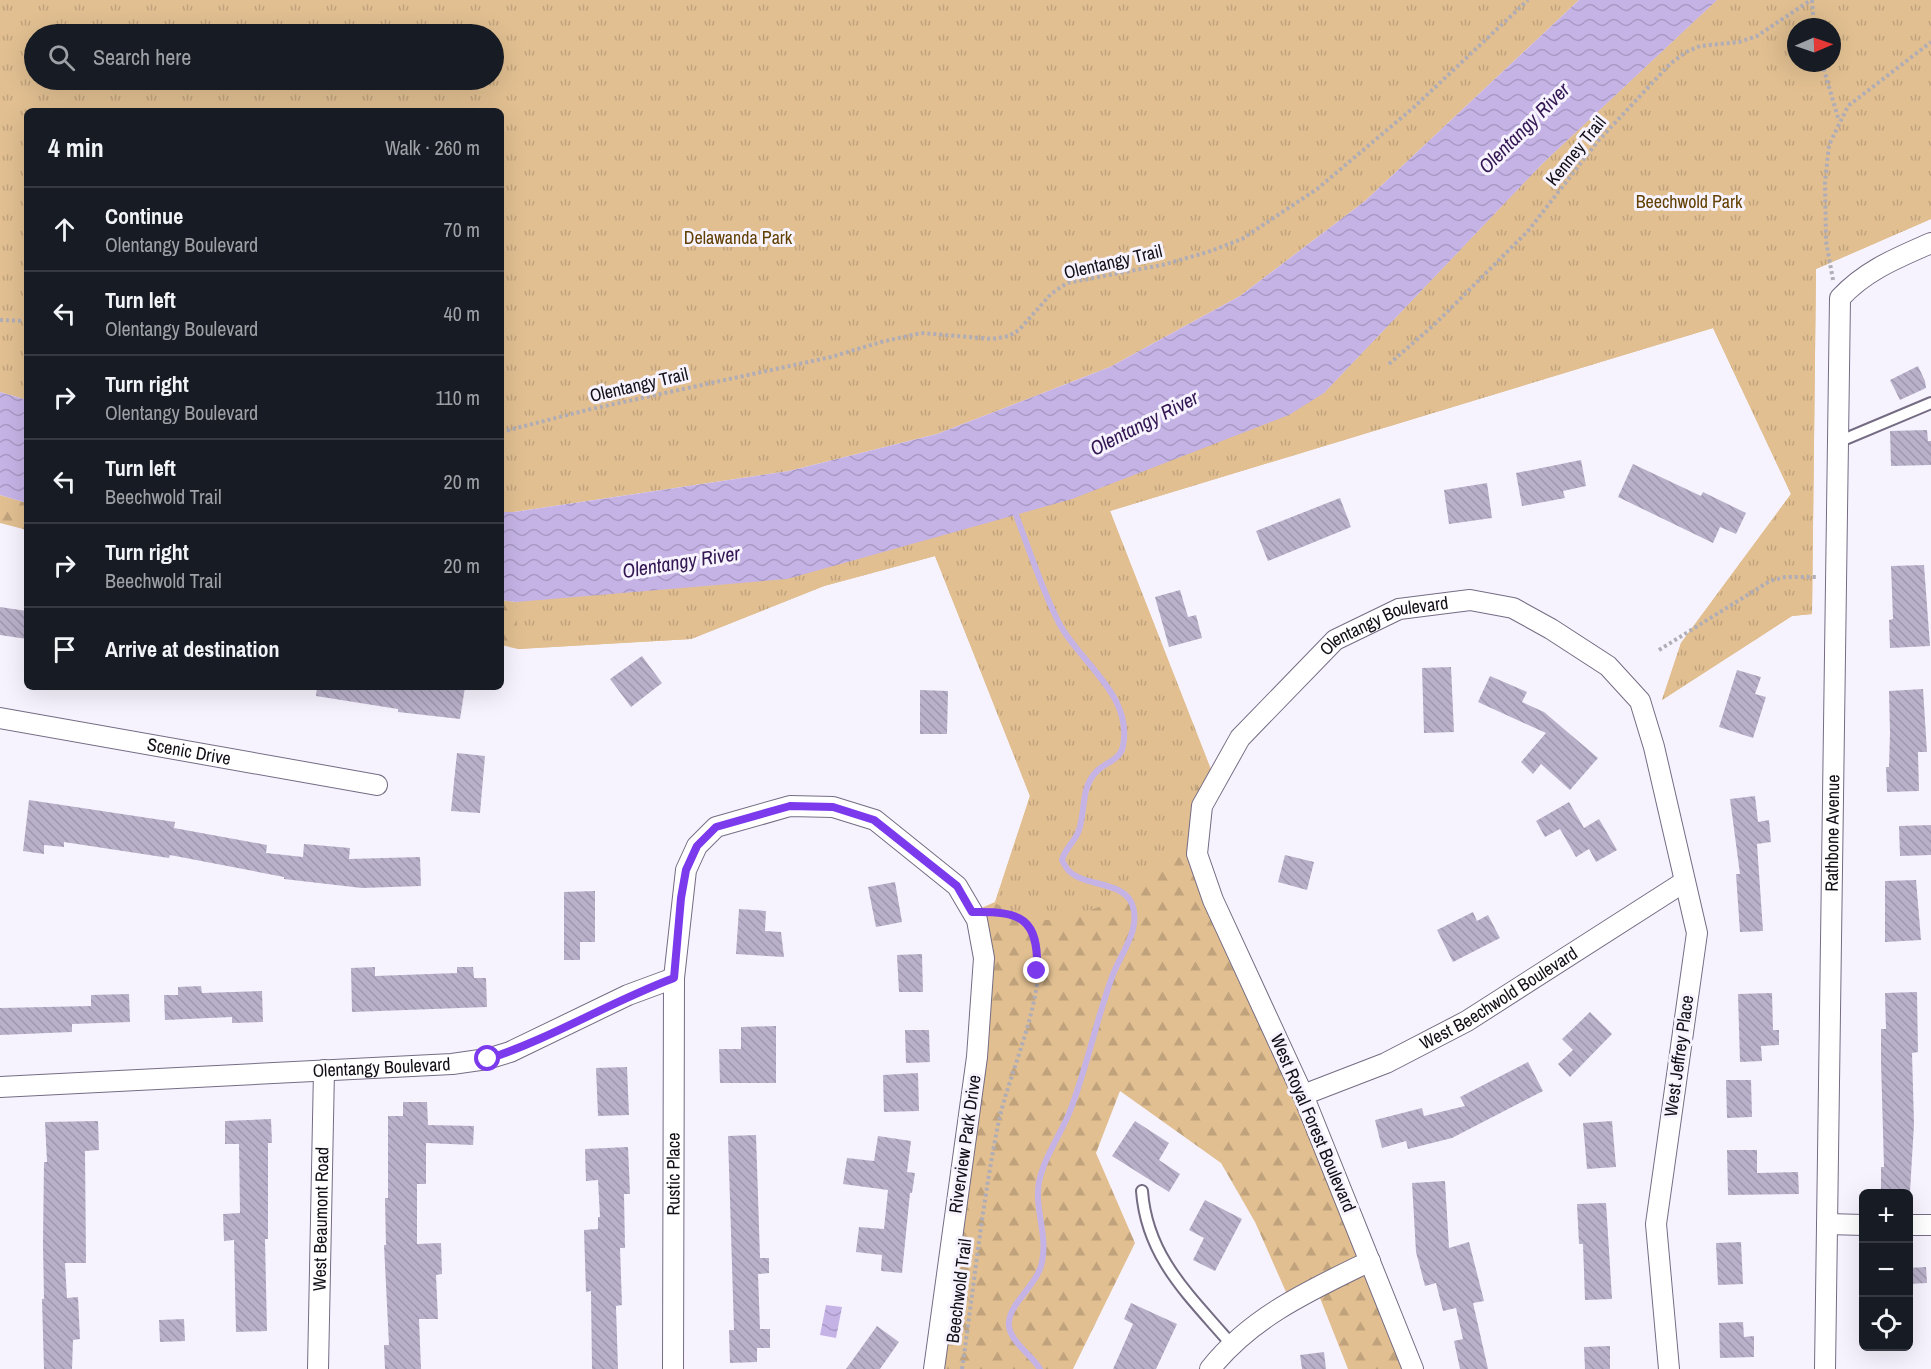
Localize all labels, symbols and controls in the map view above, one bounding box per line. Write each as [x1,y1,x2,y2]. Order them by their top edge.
north arrow [1787,18,1841,72]
search box [24,24,504,90]
icon: search [45,41,78,74]
text: Search here [93,42,191,72]
water label: Olentangy River [1472,76,1575,179]
street label: Kenney Trail [1540,111,1611,191]
text: 4 min [48,130,104,165]
text: Walk · 260 m [385,134,480,161]
park label: Beechwold Park [1636,189,1743,214]
text: Continue [105,201,183,231]
icon: ahead [48,213,81,246]
text: 70 m [444,216,480,243]
park label: Delawanda Park [684,225,793,250]
text: Olentangy Boulevard [105,231,258,258]
street label: Olentangy Trail [1061,238,1164,285]
text: Turn left [105,285,176,315]
icon: left [48,297,81,330]
text: 40 m [444,300,480,327]
text: Olentangy Boulevard [105,315,258,342]
street label: Olentangy Trail [587,361,690,408]
text: Turn right [105,369,189,399]
icon: right [48,381,81,414]
water label: Olentangy River [1085,383,1203,461]
text: 110 m [436,384,480,411]
text: Olentangy Boulevard [105,399,258,426]
text: Turn left [105,453,176,483]
icon: left [48,465,81,498]
text: 20 m [444,468,480,495]
text: Beechwold Trail [105,483,222,510]
text: Turn right [105,537,189,567]
water label: Olentangy River [620,539,742,584]
icon: right [48,549,81,582]
text: 20 m [444,552,480,579]
text: Beechwold Trail [105,567,222,594]
street label: Olentangy Boulevard [1314,590,1450,661]
icon: arrive [48,633,81,666]
text: Arrive at destination [105,634,279,664]
street label: Scenic Drive [145,731,233,771]
street label: Rathbone Avenue [1819,774,1845,892]
street label: West Beechwold Boulevard [1415,940,1582,1055]
route end [1023,957,1049,983]
street label: West Jeffrey Place [1658,994,1699,1118]
street label: West Royal Forest Boulevard [1265,1030,1362,1216]
route start [474,1045,500,1071]
street label: Olentangy Boulevard [312,1051,451,1083]
street label: Riverview Park Drive [942,1073,987,1215]
street label: Rustic Place [660,1132,686,1216]
street label: West Beaumont Road [307,1147,334,1291]
map controls [1859,1189,1913,1351]
button: + [1859,1189,1913,1243]
street label: Beechwold Trail [940,1237,977,1345]
button: − [1859,1243,1913,1297]
button: locate [1859,1297,1913,1351]

